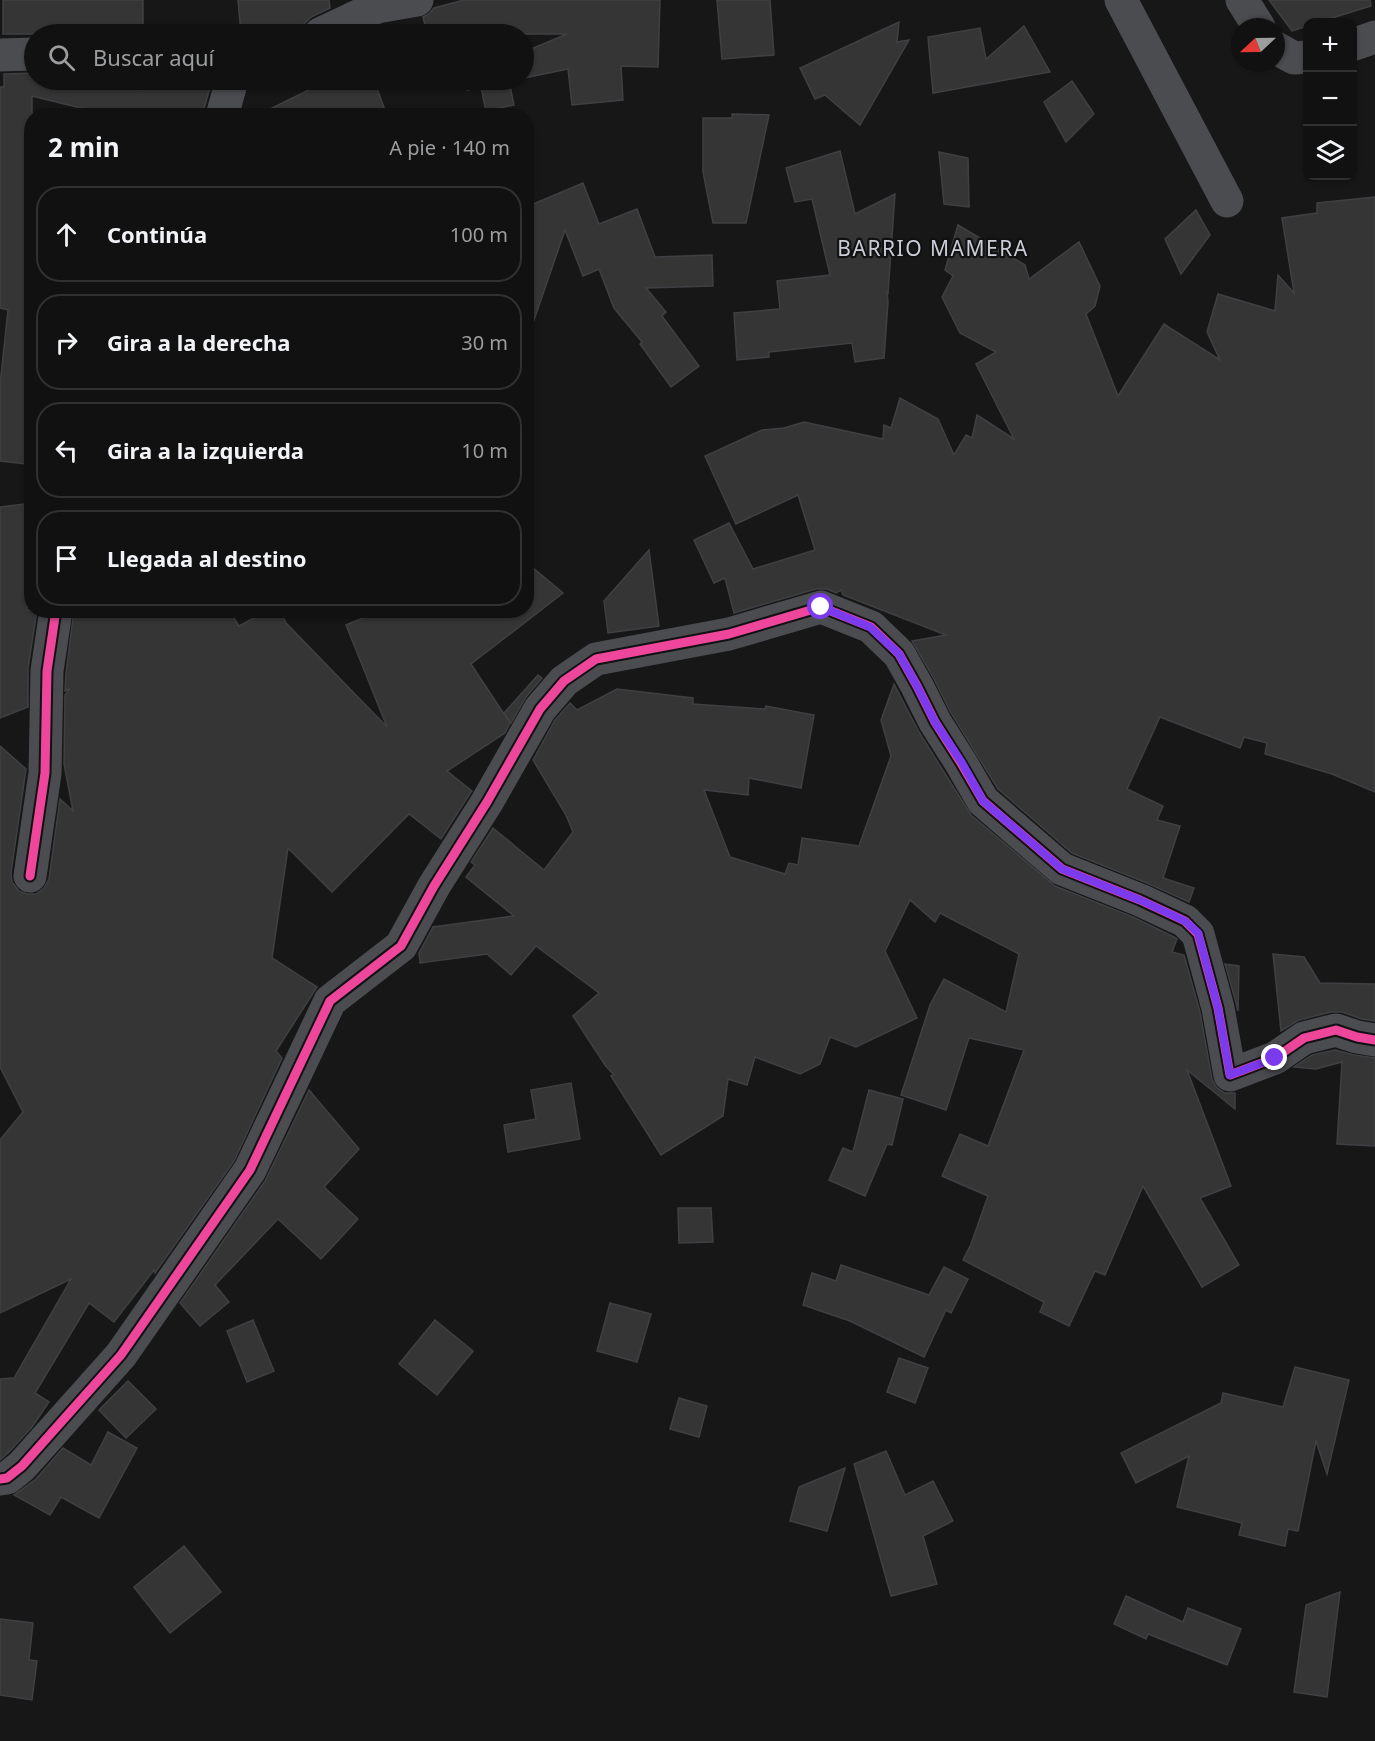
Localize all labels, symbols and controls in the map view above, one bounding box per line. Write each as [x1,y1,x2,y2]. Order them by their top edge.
north arrow [1231,18,1285,72]
map controls [1303,18,1357,180]
button: + [1303,18,1357,72]
search box [24,24,534,90]
icon: search [45,41,78,74]
text: Buscar aquí [93,42,214,72]
button: − [1303,72,1357,126]
button: layers [1303,126,1357,180]
text: 2 min [48,129,120,165]
text: A pie · 140 m [389,134,510,161]
icon: ahead [50,218,83,251]
text: Continúa [107,219,207,249]
text: 100 m [450,221,508,248]
district label: BARRIO MAMERA [837,234,1029,262]
icon: right [50,326,83,359]
text: Gira a la derecha [107,327,291,357]
text: 30 m [461,329,508,356]
icon: left [50,434,83,467]
text: Gira a la izquierda [107,435,304,465]
text: 10 m [461,437,508,464]
icon: arrive [50,542,83,575]
text: Llegada al destino [107,543,307,573]
route start [807,593,833,619]
route end [1261,1044,1287,1070]

